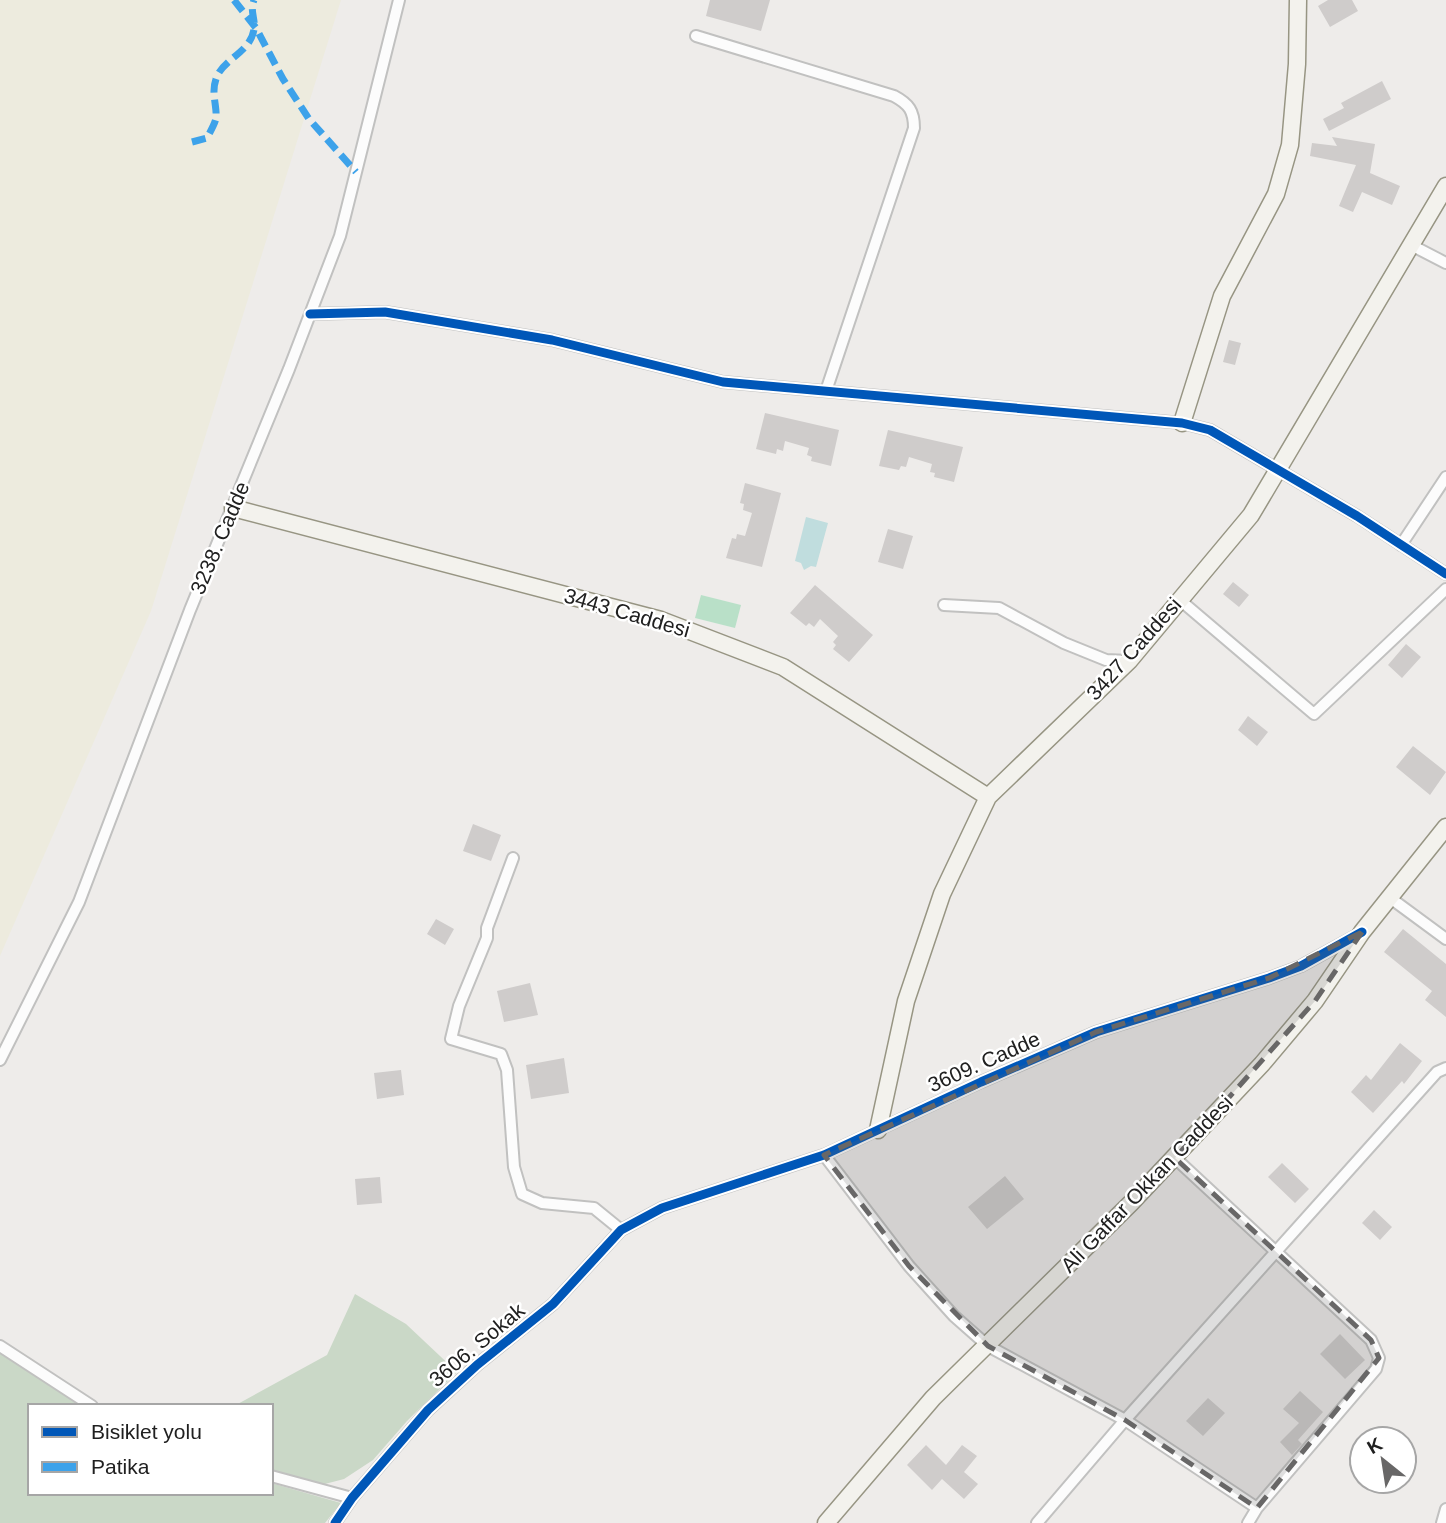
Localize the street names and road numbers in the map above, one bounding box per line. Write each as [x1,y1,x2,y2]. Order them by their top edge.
street label: 3238. Cadde [185,478,254,598]
street label: 3443 Caddesi [562,584,693,641]
street label: 3427 Caddesi [1082,593,1186,705]
street label: 3609. Cadde [924,1027,1043,1097]
street label: Ali Gaffar Okkan Caddesi [1056,1091,1237,1277]
street label: 3606. Sokak [425,1298,529,1391]

